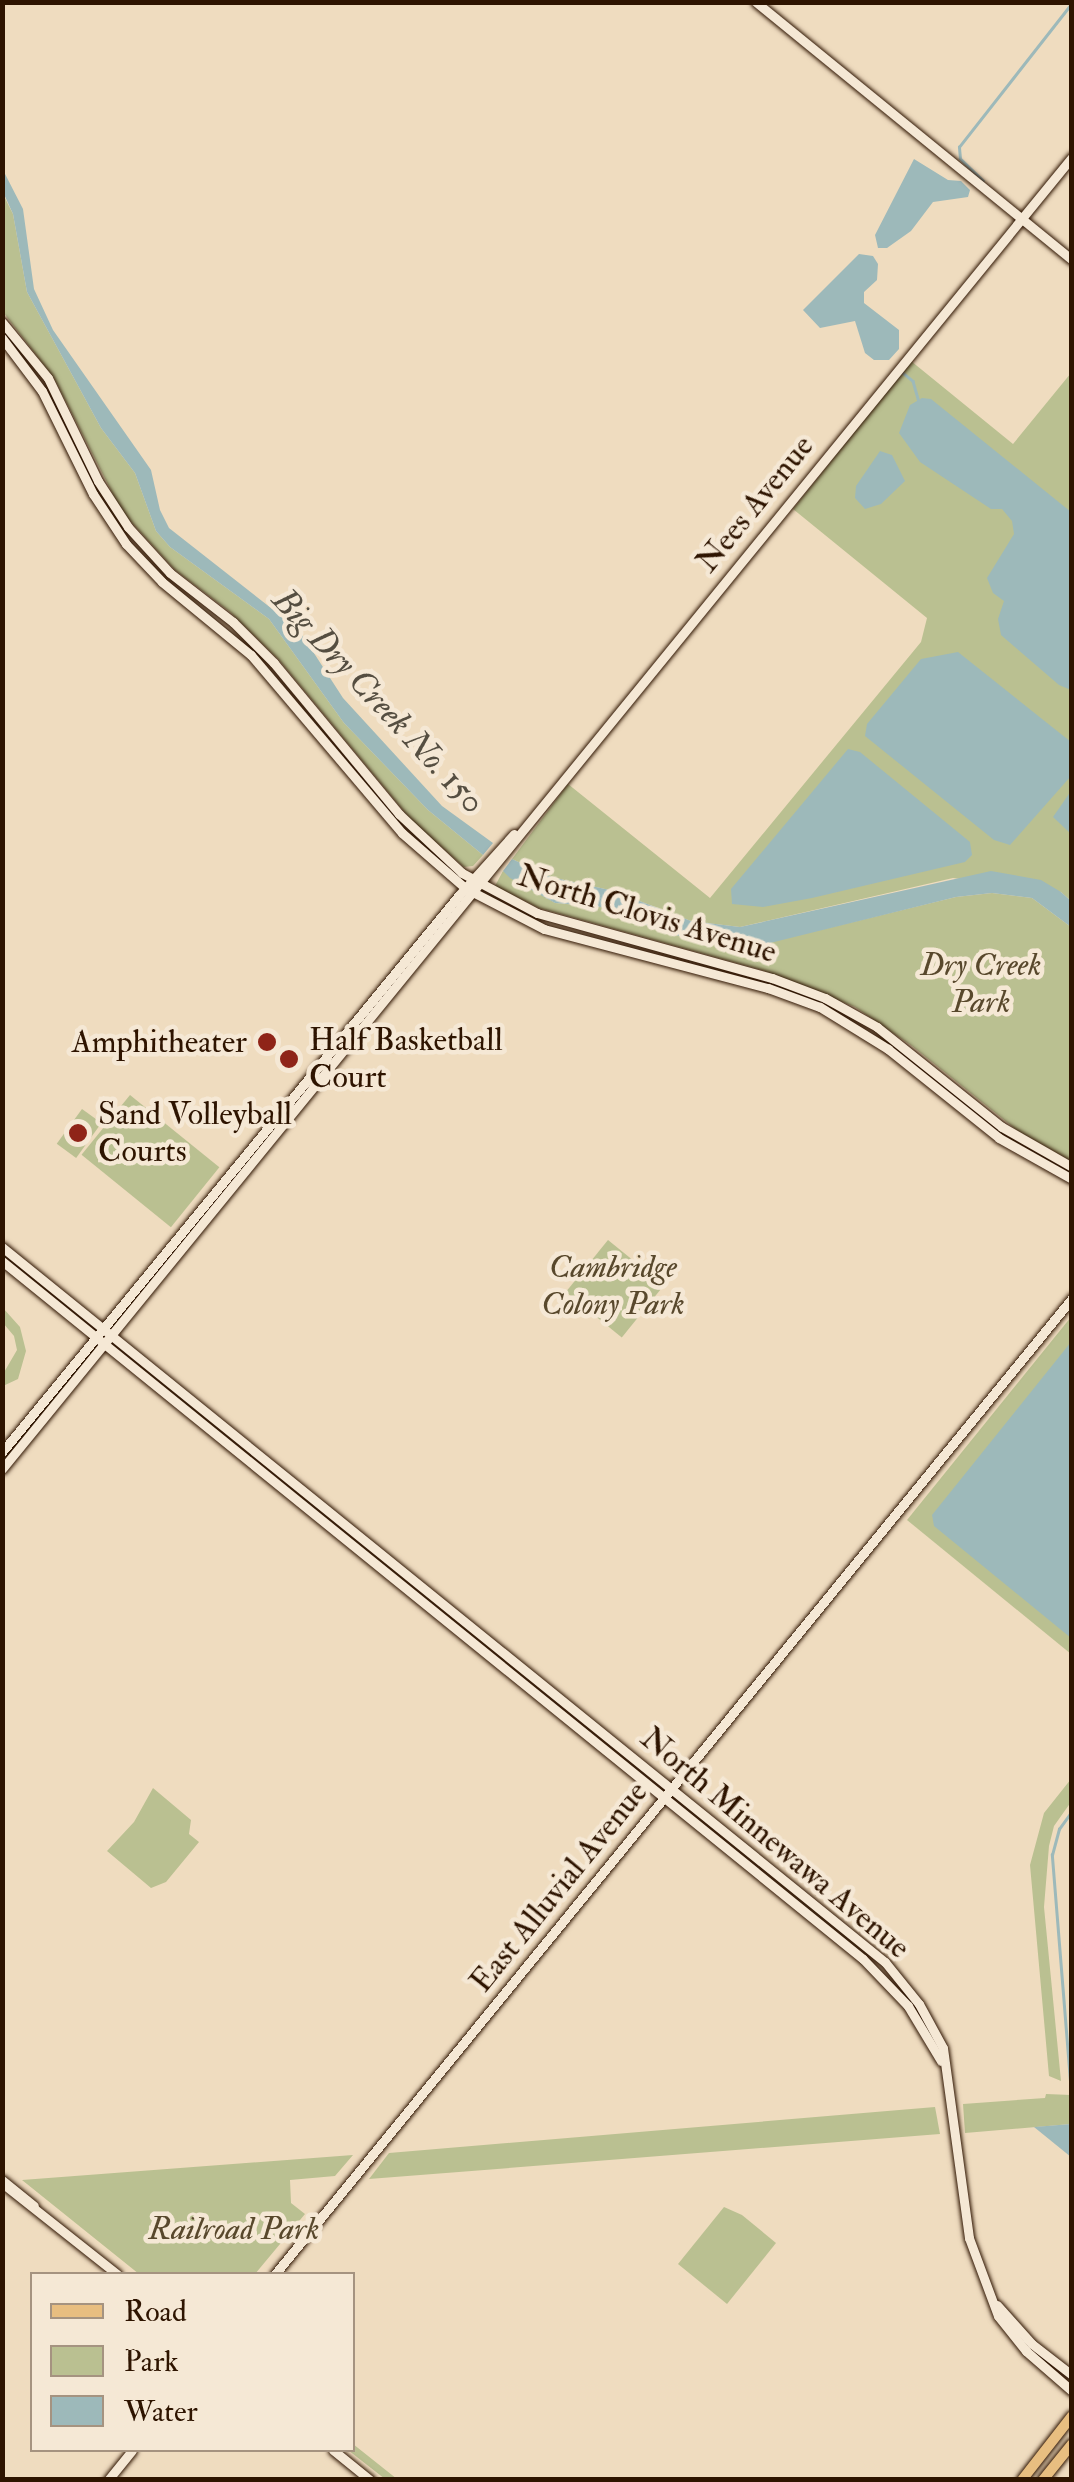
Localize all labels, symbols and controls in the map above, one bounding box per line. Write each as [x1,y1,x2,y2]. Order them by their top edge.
street label: Nees Avenue [688,428,822,580]
water label: Big Dry Creek No. 150 [264,579,494,823]
street label: North Clovis Avenue [513,856,781,972]
park label: Dry Creek Park [921,947,1041,1022]
place label: Half Basketball Court [309,1022,503,1097]
place label: Amphitheater [71,1023,247,1061]
marker: Amphitheater [256,1031,278,1053]
marker: Half Basketball Court [278,1048,300,1070]
place label: Sand Volleyball Courts [98,1096,292,1171]
marker: Sand Volleyball Courts [67,1122,89,1144]
park label: Cambridge Colony Park [541,1249,685,1324]
street label: North Minnewawa Avenue [633,1719,917,1967]
street label: East Alluvial Avenue [462,1774,656,2000]
park label: Railroad Park [149,2210,319,2248]
legend [30,2272,355,2452]
text: Road [124,2293,187,2330]
text: Park [124,2343,179,2380]
text: Water [124,2393,198,2430]

